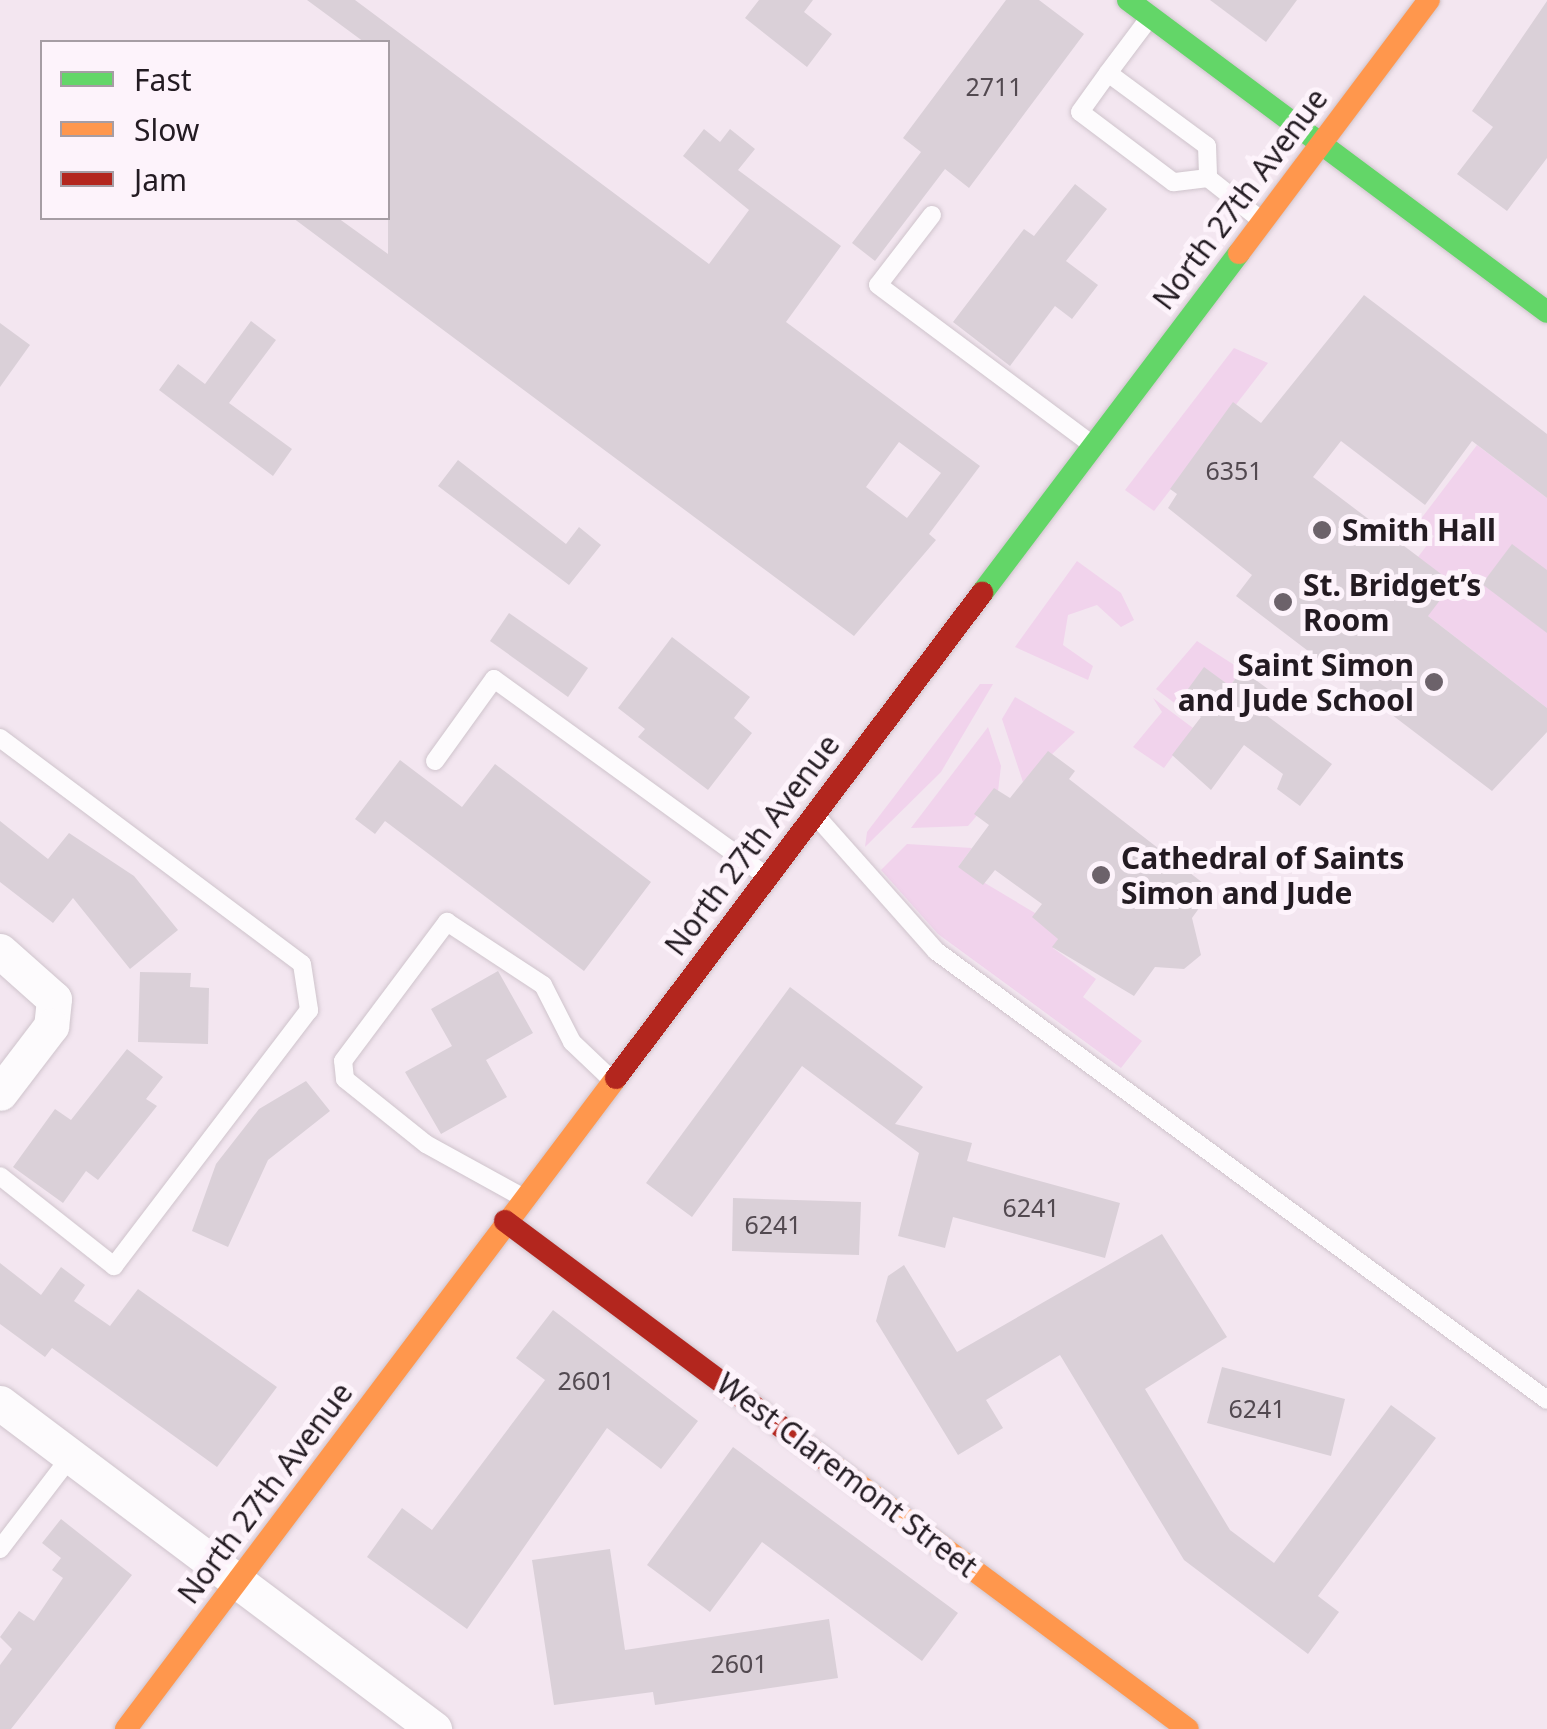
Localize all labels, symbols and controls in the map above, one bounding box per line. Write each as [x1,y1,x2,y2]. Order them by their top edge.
legend [40,40,390,220]
text: Fast [134,59,192,100]
house number: 2711 [965,71,1023,101]
street label: North 27th Avenue [1145,81,1335,317]
text: Slow [134,109,199,150]
text: Jam [134,159,187,200]
house number: 6351 [1205,455,1263,485]
place label: Smith Hall [1342,512,1496,548]
marker: Smith Hall [1311,519,1333,541]
place label: St. Bridget’s Room [1303,567,1481,638]
marker: St. Bridget’s Room [1272,591,1294,613]
place label: Saint Simon and Jude School [1178,647,1414,718]
marker: Saint Simon and Jude School [1423,671,1445,693]
street label: North 27th Avenue [657,727,847,963]
place label: Cathedral of Saints Simon and Jude [1121,840,1404,910]
marker: Cathedral of Saints Simon and Jude [1090,864,1112,886]
house number: 6241 [1002,1192,1060,1222]
house number: 6241 [744,1209,802,1239]
house number: 2601 [557,1365,615,1395]
street label: West Claremont Street [710,1365,984,1585]
street label: North 27th Avenue [170,1375,360,1611]
house number: 6241 [1228,1393,1286,1423]
house number: 2601 [710,1648,768,1678]

